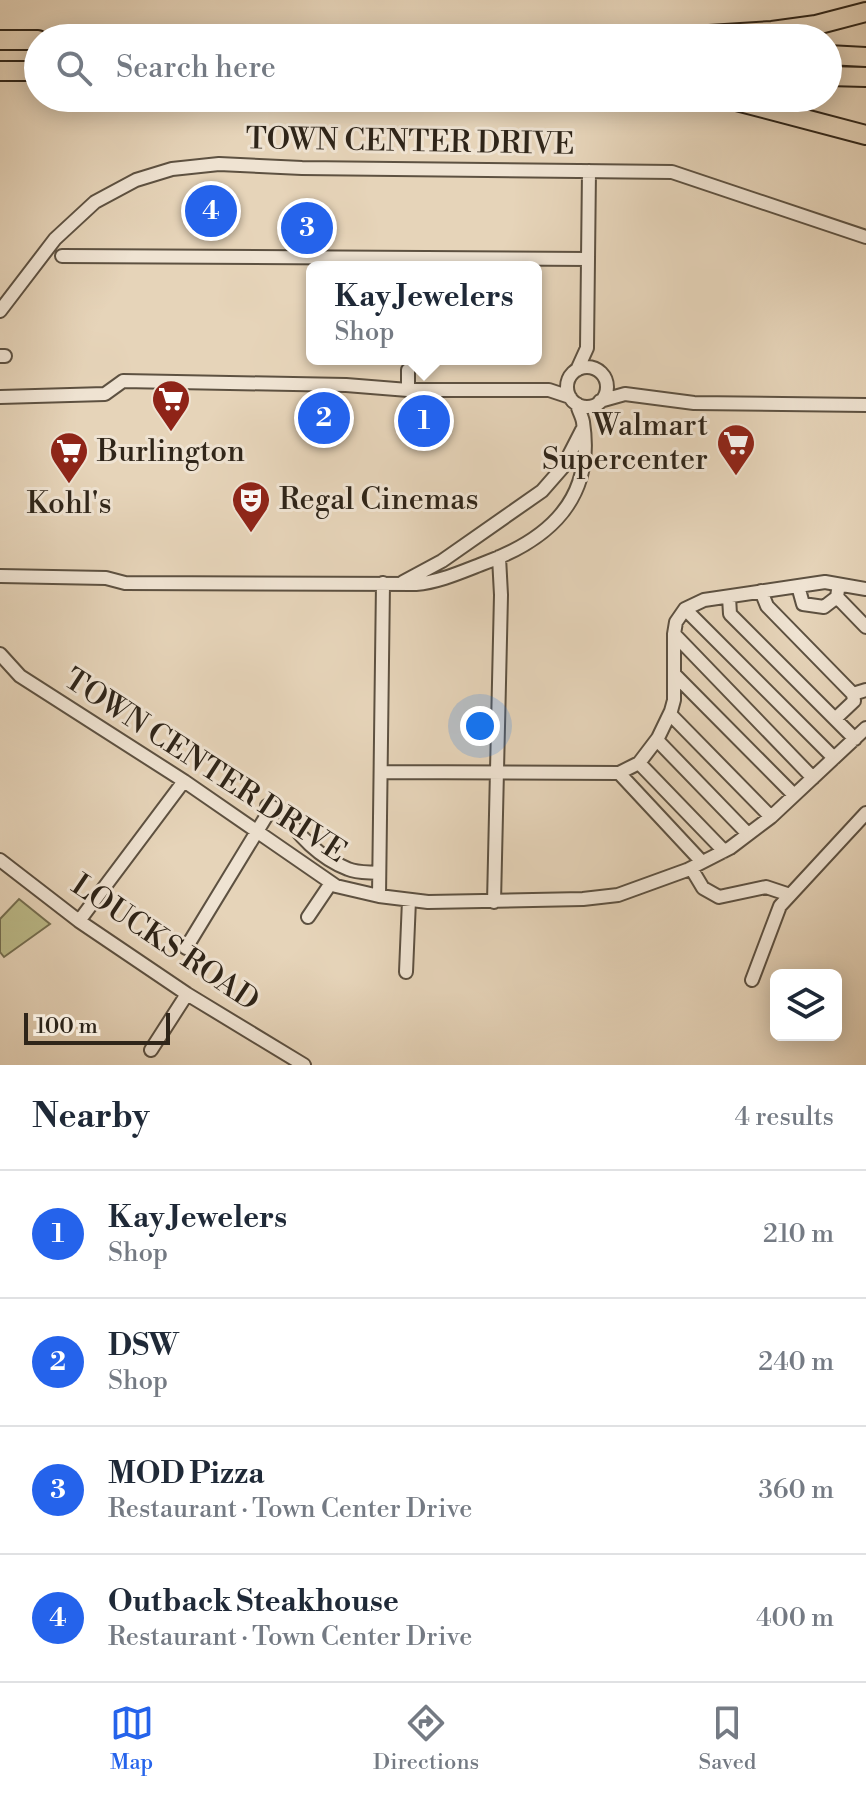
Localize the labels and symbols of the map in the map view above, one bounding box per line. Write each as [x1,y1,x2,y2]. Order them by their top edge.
street label: TOWN CENTER DRIVE [245,120,575,164]
pin: 4 [185,181,237,241]
pin: 3 [281,198,333,258]
supermarket icon: Burlington [150,378,192,433]
pin: 2 [298,388,350,448]
pin: 1 [398,391,450,451]
place label: Walmart Supercenter [542,407,708,479]
supermarket icon: Walmart Supercenter [715,422,757,477]
supermarket icon: Kohl's [48,430,90,485]
place label: Burlington [96,433,245,471]
theatre icon: Regal Cinemas [230,479,272,534]
place label: Regal Cinemas [279,481,479,519]
place label: Kohl's [26,485,112,523]
street label: TOWN CENTER DRIVE [57,661,353,871]
your location [460,706,500,746]
street label: LOUCKS ROAD [64,866,266,1020]
scale bar [24,1009,170,1045]

